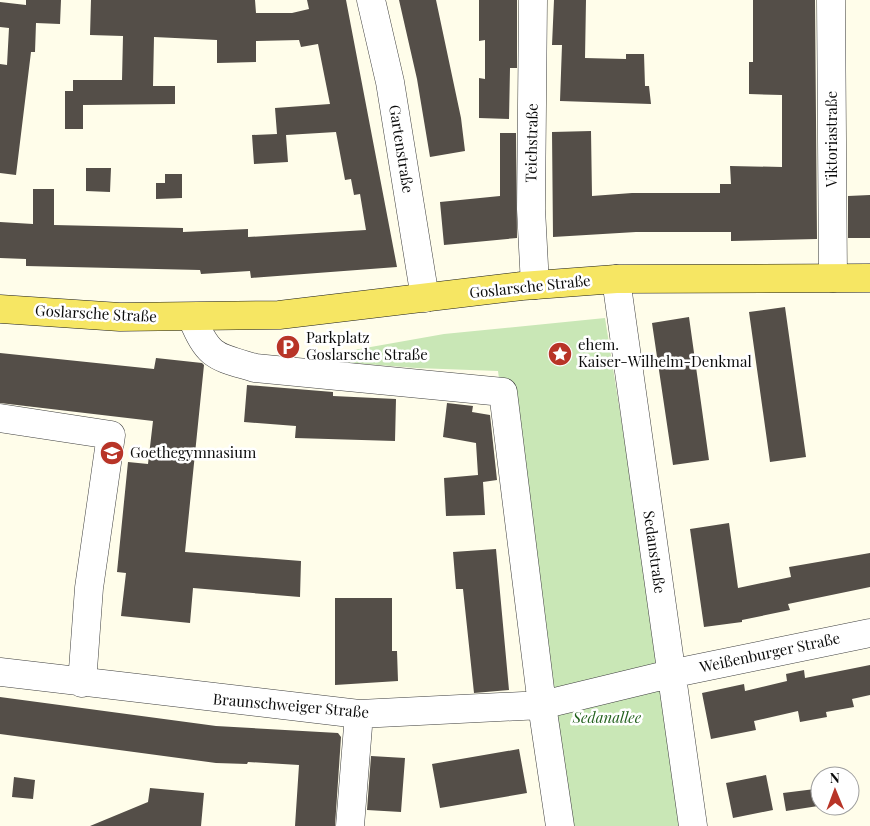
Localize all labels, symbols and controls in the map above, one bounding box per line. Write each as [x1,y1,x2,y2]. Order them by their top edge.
street label: Viktoriastraße [821,91,841,188]
street label: Gartenstraße [385,103,419,194]
street label: Teichstraße [520,103,542,183]
street label: Goslarsche Straße [468,270,592,302]
street label: Goslarsche Straße [35,300,157,326]
place label: Parkplatz Goslarsche Straße [306,327,428,364]
parking icon: Parkplatz Goslarsche Straße [275,334,301,360]
place label: ehem. Kaiser-Wilhelm-Denkmal [578,334,752,371]
place icon: ehem. Kaiser-Wilhelm-Denkmal [547,341,573,367]
school or university icon: Goethegymnasium [99,440,125,466]
place label: Goethegymnasium [130,442,257,462]
street label: Sedanstraße [639,509,671,595]
street label: Weißenburger Straße [697,627,842,677]
street label: Braunschweiger Straße [212,688,370,722]
park label: Sedanallee [572,707,642,727]
north arrow [810,766,860,816]
text: N [830,768,840,787]

